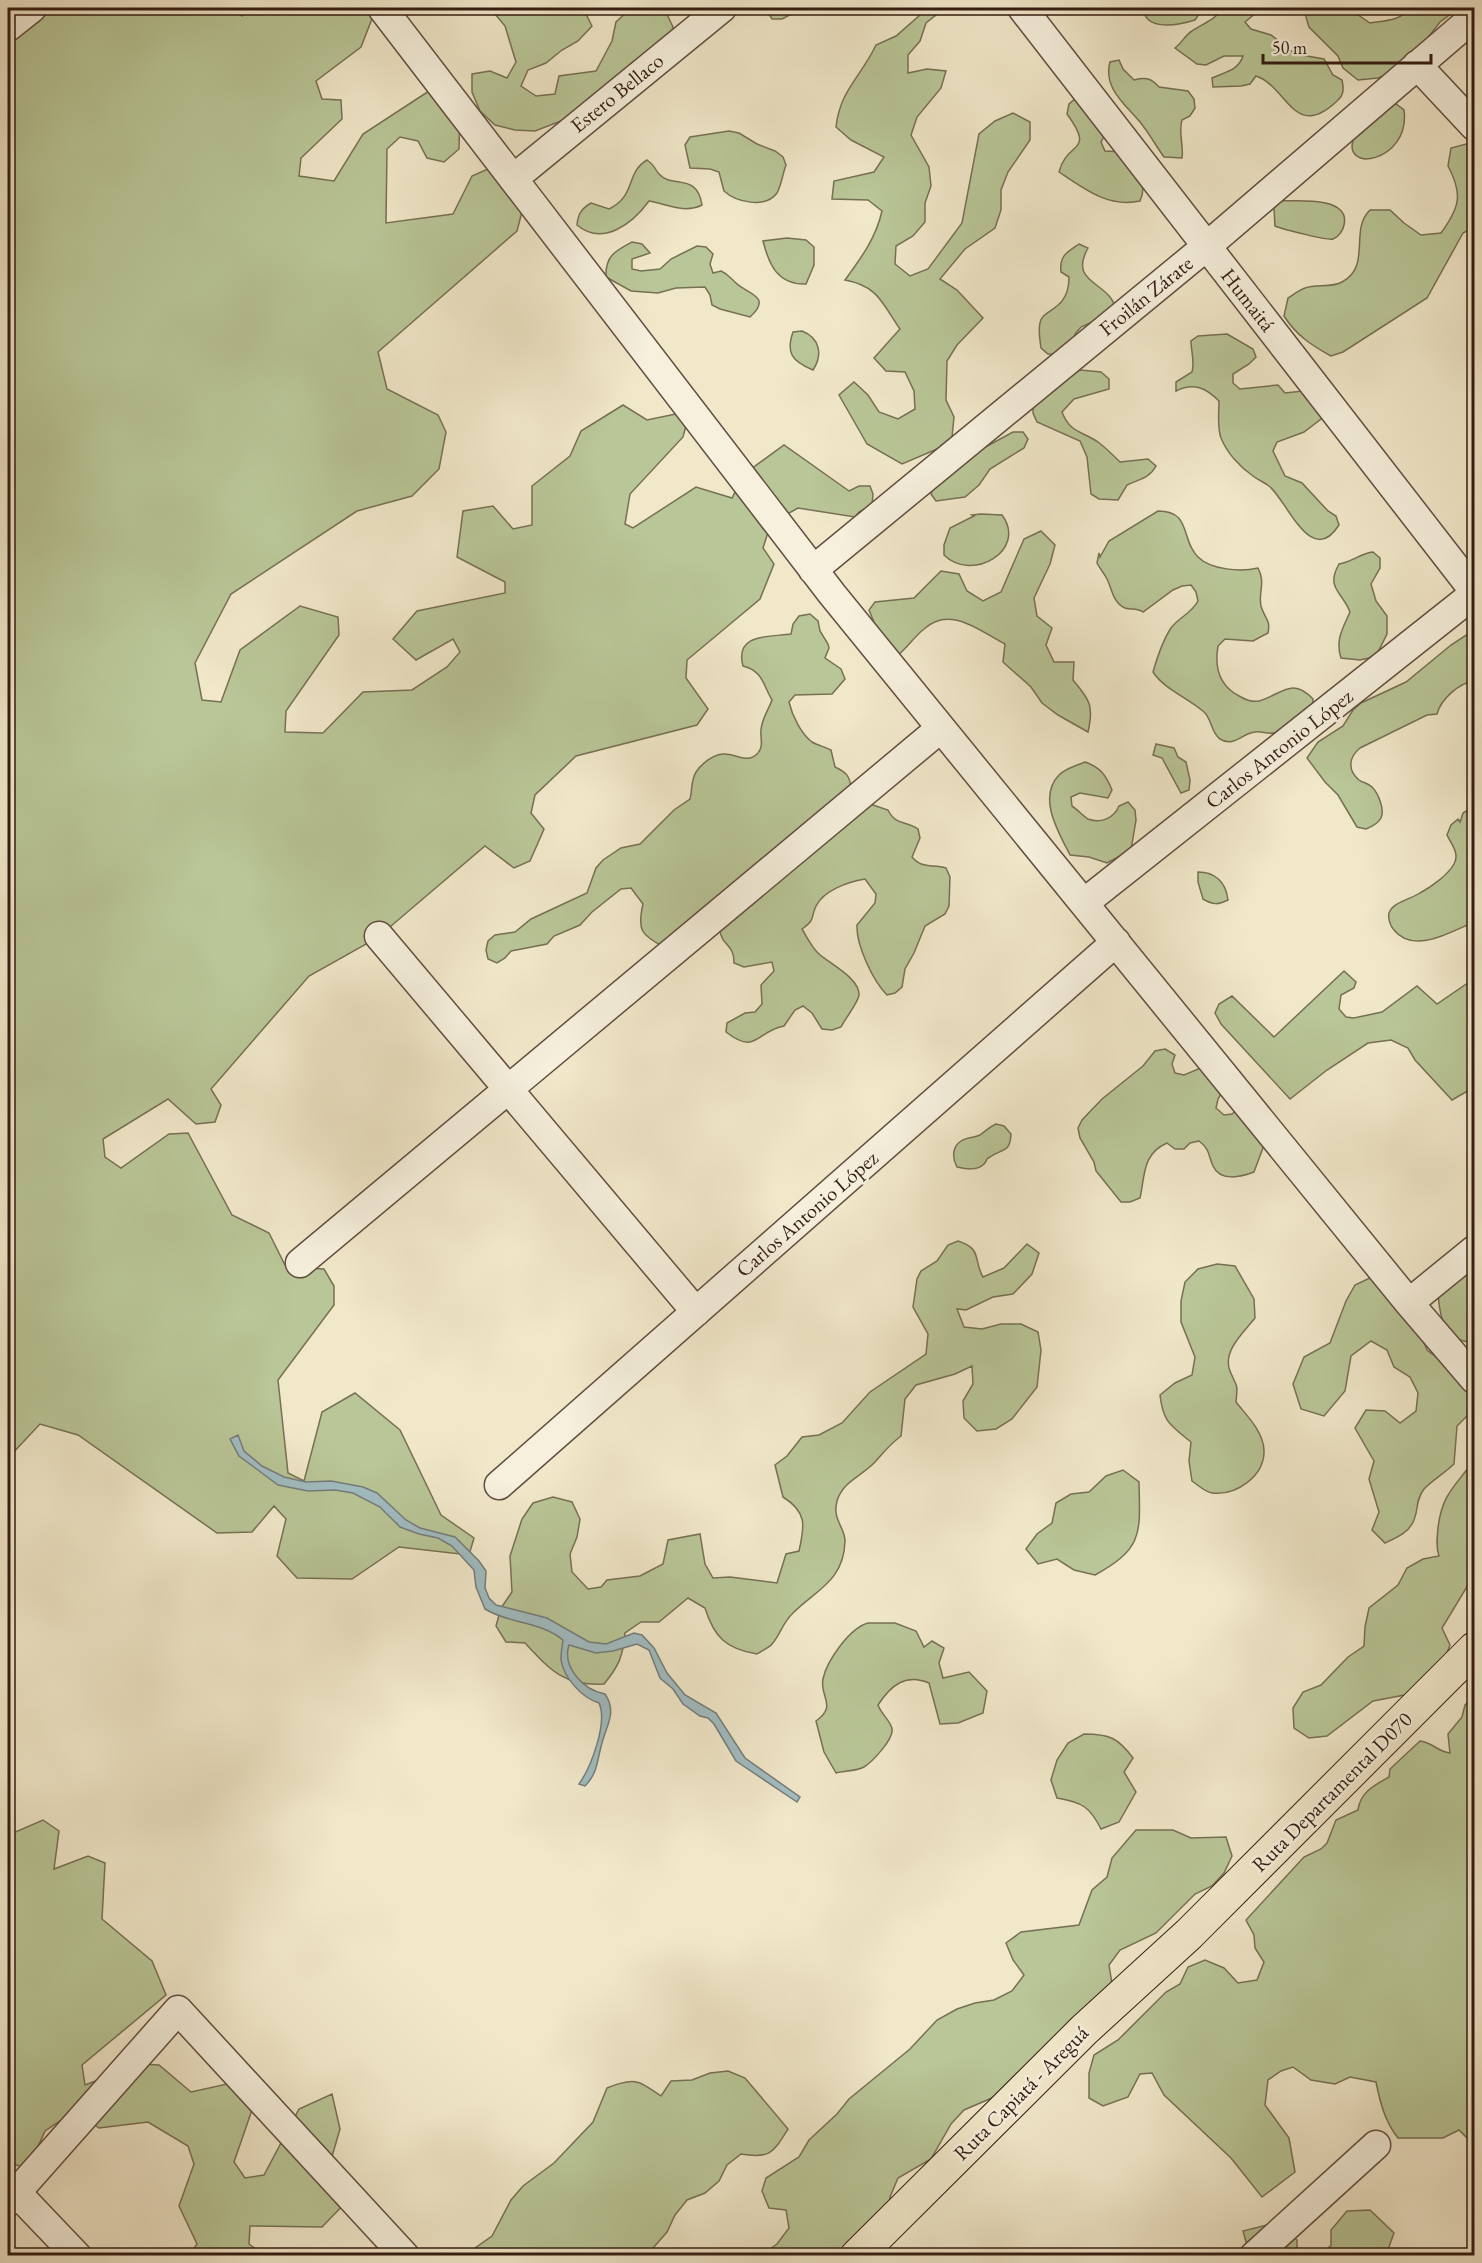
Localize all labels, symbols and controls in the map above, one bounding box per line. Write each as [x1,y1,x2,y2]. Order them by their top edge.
scale bar [1263,27,1431,65]
text: 50 m [1272,36,1307,59]
street label: Estero Bellaco [564,47,669,139]
street label: Froilán Zárate [1093,249,1198,342]
street label: Humaitá [1215,263,1282,337]
street label: Carlos Antonio López [1200,683,1358,815]
street label: Carlos Antonio López [730,1144,883,1283]
street label: Ruta Departamental D070 [1246,1706,1418,1878]
street label: Ruta Capiatá - Areguá [947,2019,1094,2166]

